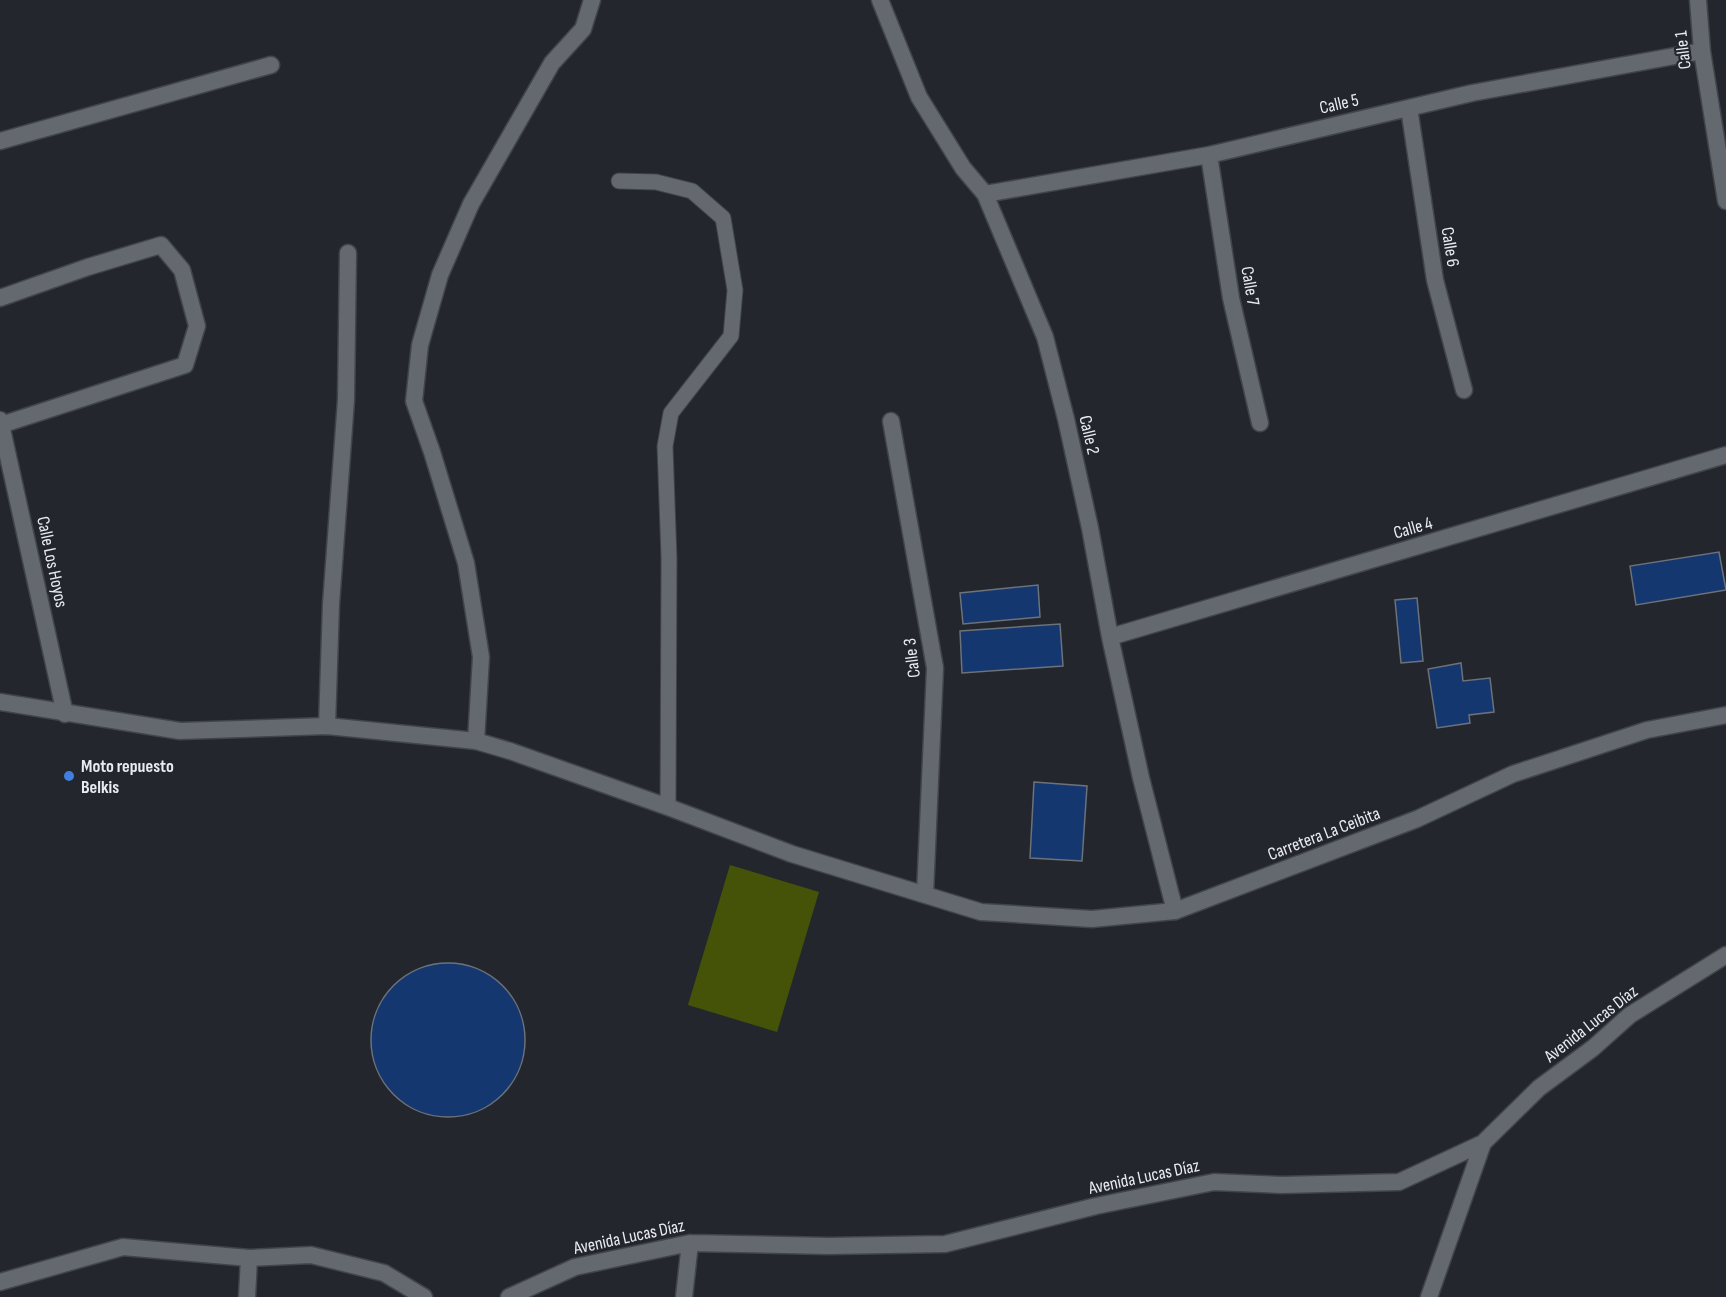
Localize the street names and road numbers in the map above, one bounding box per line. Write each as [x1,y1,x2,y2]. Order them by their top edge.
street label: Calle 1 [1670,29,1696,70]
street label: Calle 5 [1317,89,1361,119]
street label: Calle 6 [1436,226,1464,269]
street label: Calle 7 [1236,265,1264,308]
street label: Calle 2 [1074,413,1104,457]
street label: Calle 4 [1391,512,1435,544]
street label: Calle Los Hoyos [32,515,72,609]
street label: Calle 3 [899,637,925,679]
street label: Carretera La Ceibita [1265,803,1383,865]
street label: Avenida Lucas Díaz [1539,981,1642,1068]
street label: Avenida Lucas Díaz [1086,1155,1202,1199]
street label: Avenida Lucas Díaz [571,1215,687,1259]

